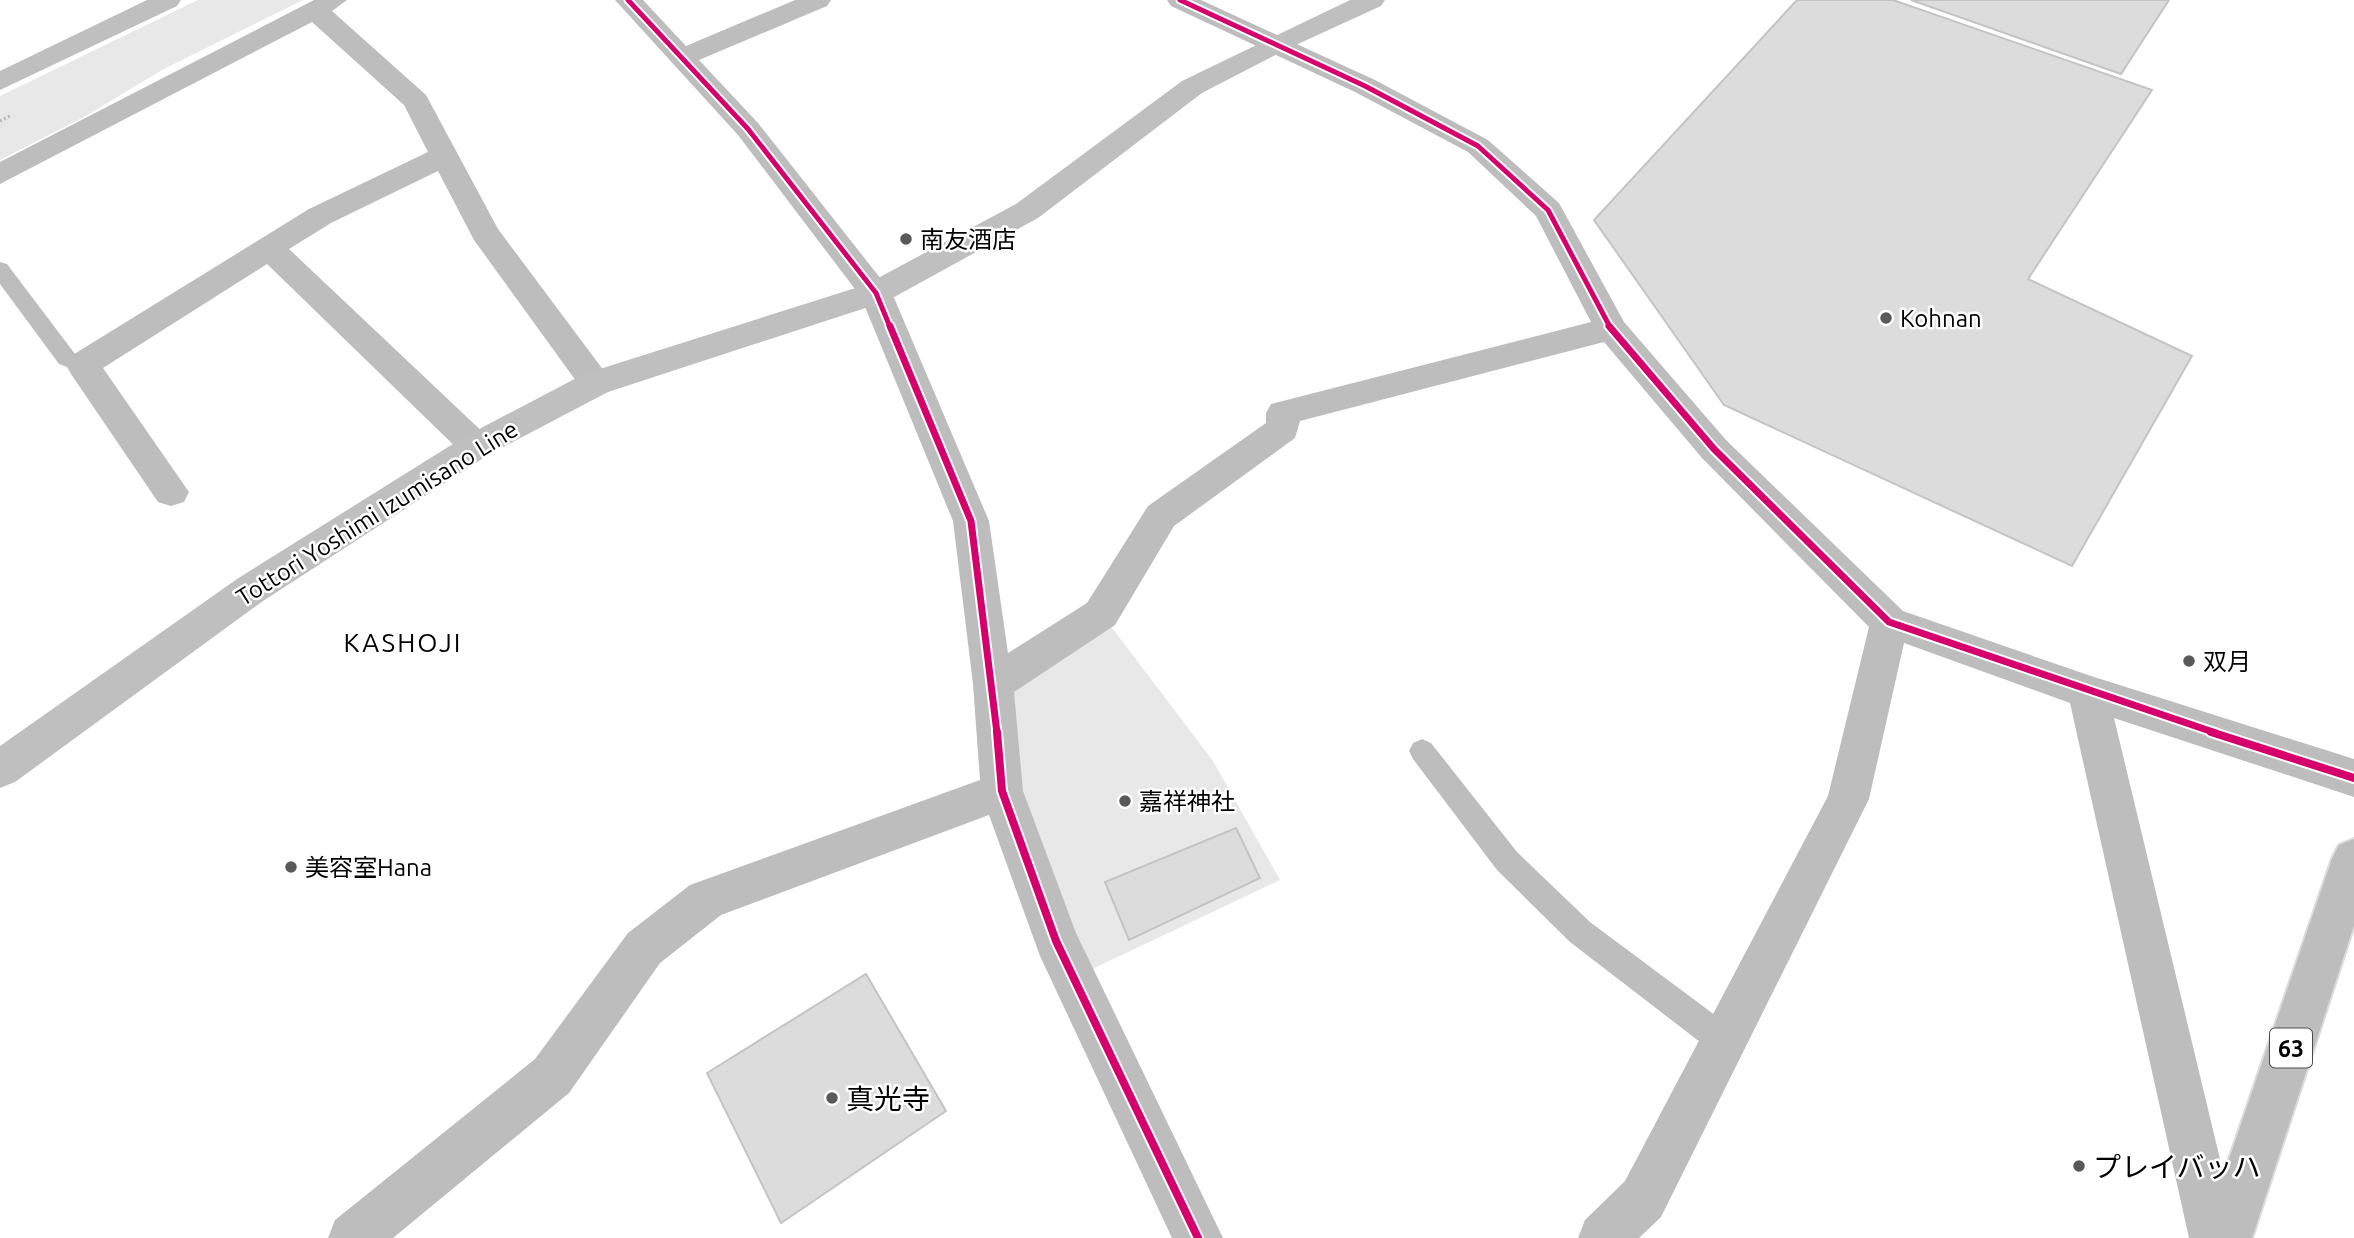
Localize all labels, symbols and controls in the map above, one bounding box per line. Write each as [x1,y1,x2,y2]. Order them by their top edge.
place label: 南友酒店 [920,226,1016,253]
marker: 南友酒店 [898,231,914,247]
place label: Kohnan [1900,305,1982,332]
marker: Kohnan [1878,310,1894,326]
street label: Tottori Yoshimi Izumisano Line [231,415,523,611]
district label: KASHOJI [344,628,463,657]
place label: 双月 [2203,648,2251,675]
marker: 双月 [2181,653,2197,669]
place label: 嘉祥神社 [1139,788,1235,815]
marker: 嘉祥神社 [1117,793,1133,809]
place label: 美容室Hana [305,854,432,881]
marker: 美容室Hana [283,859,299,875]
road number: 63 [2270,1028,2312,1068]
place label: 真光寺 [846,1083,930,1114]
marker: 真光寺 [824,1090,840,1106]
place label: プレイバッハ [2093,1151,2260,1182]
marker: プレイバッハ [2071,1158,2087,1174]

